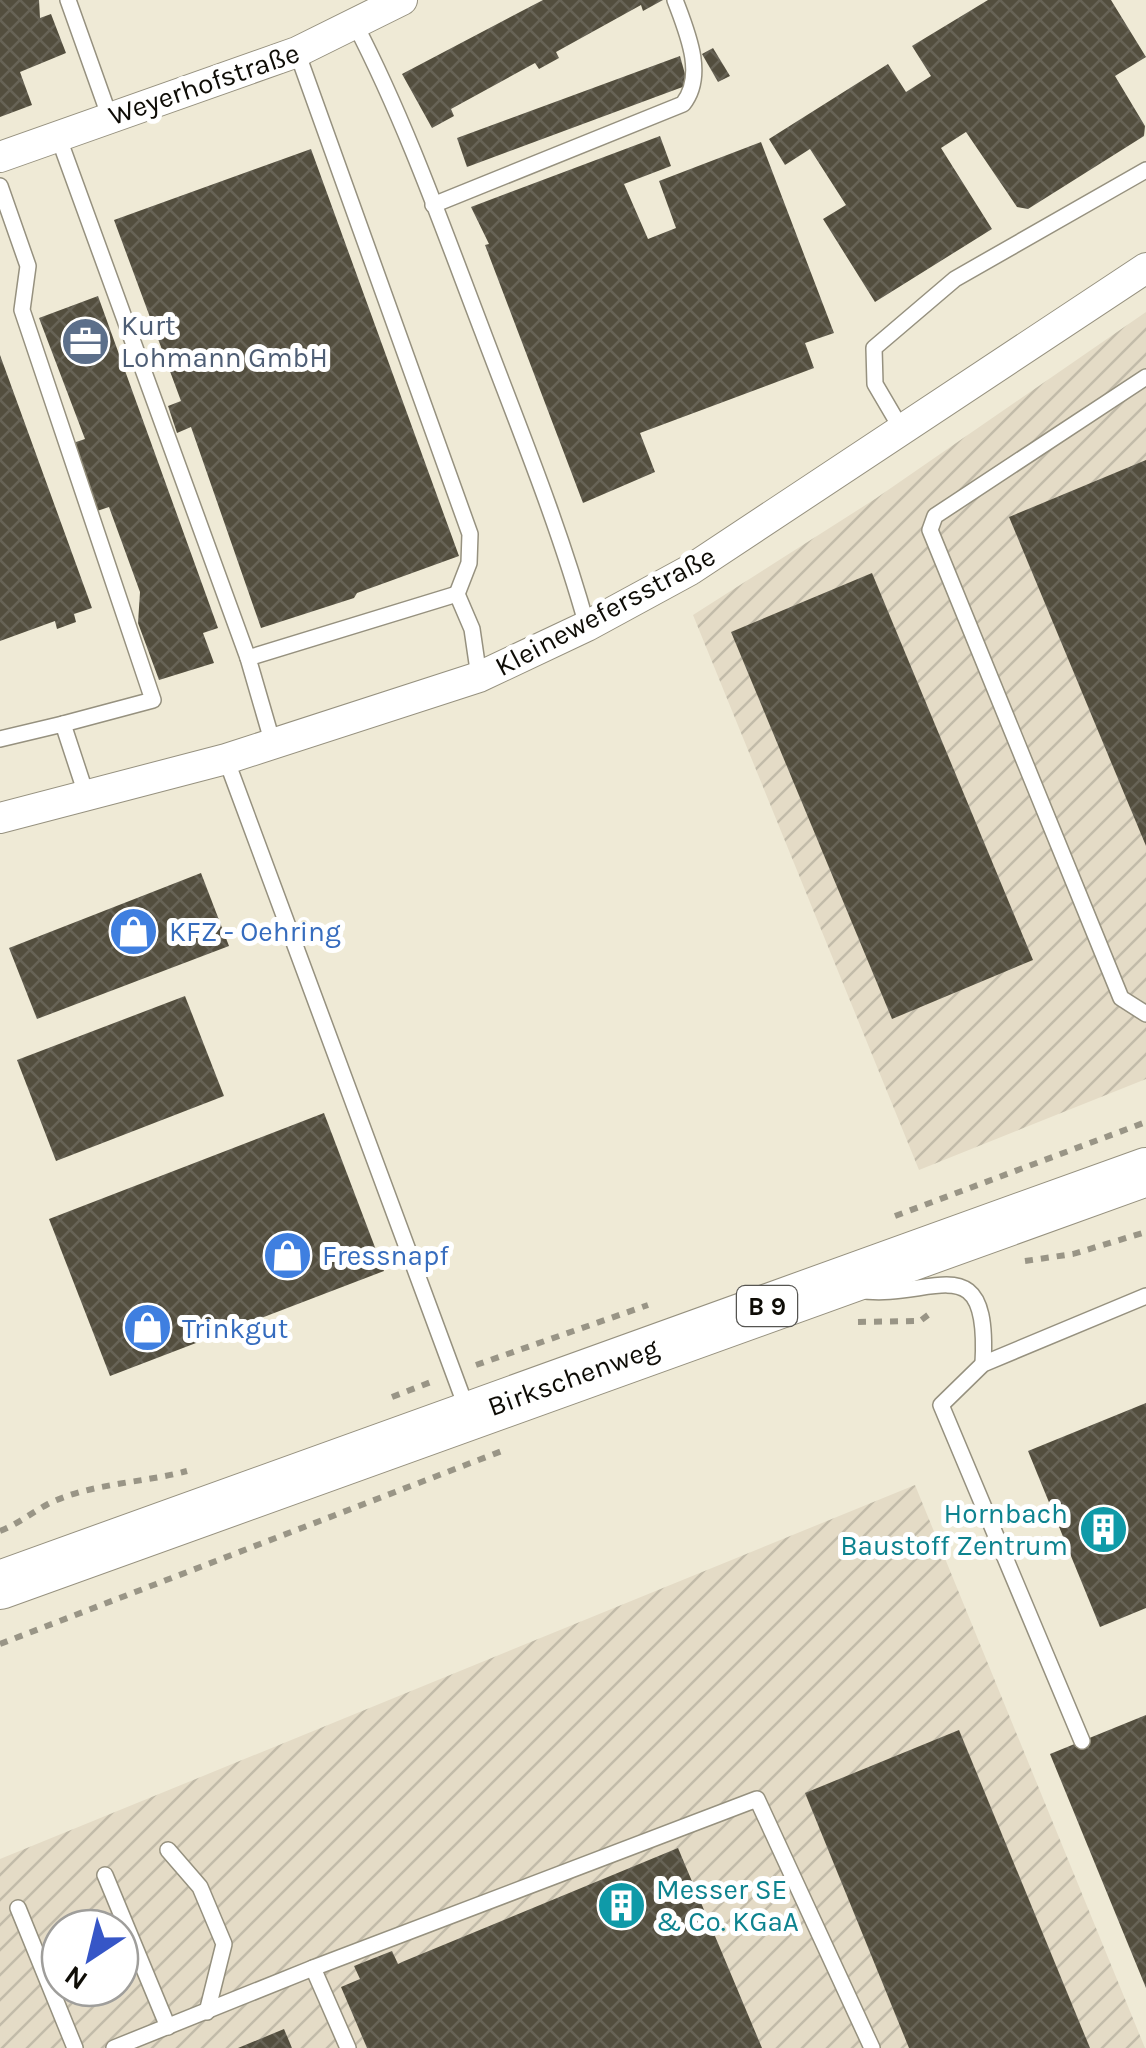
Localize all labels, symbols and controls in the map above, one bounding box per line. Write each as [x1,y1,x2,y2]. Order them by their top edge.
street label: Weyerhofstraße [104,36,304,132]
place label: Kurt Lohmann GmbH [121,309,328,374]
office icon: Kurt Lohmann GmbH [60,315,112,367]
street label: Kleinewefersstraße [489,539,721,683]
shop icon: KFZ - Oehring [108,905,160,957]
place label: KFZ - Oehring [169,915,341,948]
shop icon: Fressnapf [261,1229,313,1281]
place label: Fressnapf [322,1239,449,1272]
road number: B 9 [737,1286,797,1326]
shop icon: Trinkgut [121,1302,173,1354]
place label: Trinkgut [182,1312,288,1345]
street label: Birkschenweg [483,1331,663,1423]
place label: Hornbach Baustoff Zentrum [840,1497,1068,1562]
building icon: Hornbach Baustoff Zentrum [1077,1503,1129,1555]
place label: Messer SE & Co. KGaA [656,1873,799,1938]
building icon: Messer SE & Co. KGaA [595,1879,647,1931]
north arrow [40,1908,140,2008]
text: N [58,1959,94,1997]

